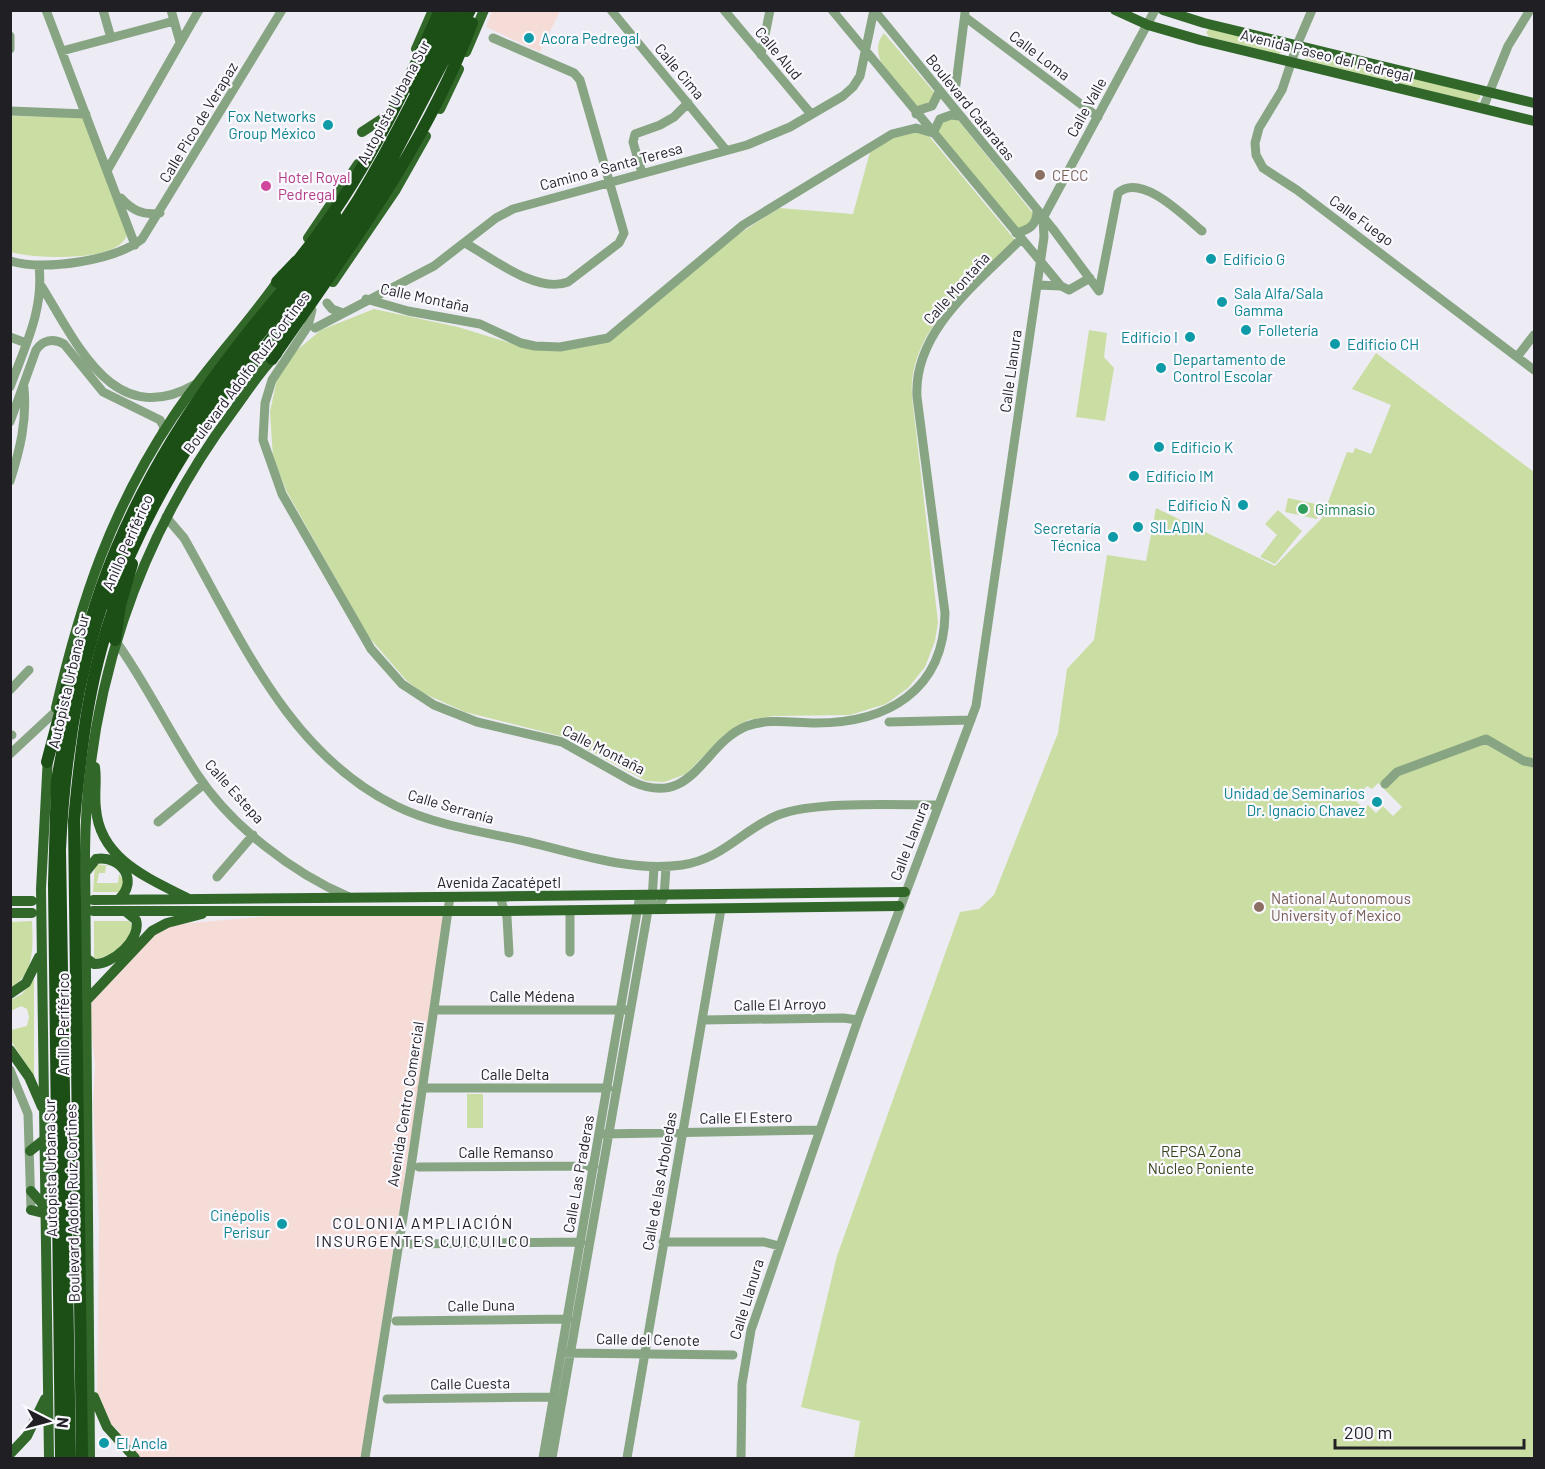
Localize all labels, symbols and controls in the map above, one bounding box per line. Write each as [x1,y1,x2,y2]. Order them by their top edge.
street label: Calle Alud [752,23,806,83]
street label: Avenida Paseo del Pedregal [1239,25,1415,85]
street label: Calle Loma [1006,26,1074,84]
place label: Acora Pedregal [541,29,639,47]
marker: Acora Pedregal [522,31,536,45]
street label: Autopista Urbana Sur [353,36,434,167]
street label: Calle Cima [651,39,709,103]
street label: Boulevard Cataratas [923,50,1019,164]
street label: Calle Pico de Verapaz [155,58,241,185]
street label: Calle Valle [1062,74,1110,140]
place label: Fox Networks Group México [228,107,316,142]
marker: Fox Networks Group México [321,118,335,132]
street label: Camino a Santa Teresa [538,138,684,194]
place label: CECC [1052,166,1088,184]
place label: Hotel Royal Pedregal [278,168,350,203]
marker: CECC [1033,168,1047,182]
marker: Hotel Royal Pedregal [259,179,273,193]
street label: Calle Fuego [1326,191,1398,249]
street label: Calle Montaña [919,248,993,328]
place label: Edificio G [1223,250,1285,268]
marker: Edificio G [1204,252,1218,266]
street label: Calle Montaña [379,279,471,315]
place label: Sala Alfa/Sala Gamma [1234,284,1323,319]
street label: Boulevard Adolfo Ruiz Cortines [179,287,313,457]
marker: Sala Alfa/Sala Gamma [1215,295,1229,309]
place label: Folletería [1258,321,1318,339]
marker: Folletería [1239,323,1253,337]
street label: Calle Llanura [995,328,1025,414]
place label: Edificio I [1121,328,1178,346]
marker: Edificio I [1183,330,1197,344]
place label: Edificio CH [1347,335,1419,353]
marker: Edificio CH [1328,337,1342,351]
place label: Departamento de Control Escolar [1173,350,1286,385]
marker: Departamento de Control Escolar [1154,361,1168,375]
place label: Edificio K [1171,438,1233,456]
marker: Edificio K [1152,440,1166,454]
place label: Edificio IM [1146,467,1214,485]
marker: Edificio IM [1127,469,1141,483]
street label: Anillo Periférico [98,491,156,593]
place label: Edificio Ñ [1168,496,1231,514]
marker: Edificio Ñ [1236,498,1250,512]
place label: Gimnasio [1315,500,1375,518]
marker: Gimnasio [1296,502,1310,516]
place label: SILADIN [1150,518,1204,536]
place label: Secretaría Técnica [1034,519,1101,554]
marker: SILADIN [1131,520,1145,534]
marker: Secretaría Técnica [1106,530,1120,544]
street label: Autopista Urbana Sur [44,611,92,750]
street label: Calle Montaña [560,720,648,778]
street label: Calle Estepa [202,755,268,827]
place label: Unidad de Seminarios Dr. Ignacio Chavez [1224,784,1365,819]
street label: Calle Serranía [406,785,496,827]
marker: Unidad de Seminarios Dr. Ignacio Chavez [1370,795,1384,809]
street label: Calle Llanura [886,799,932,883]
street label: Avenida Zacatépetl [437,873,561,891]
place label: National Autonomous University of Mexico [1271,889,1411,924]
marker: National Autonomous University of Mexico [1252,900,1266,914]
street label: Anillo Periférico [54,973,72,1075]
street label: Calle Médena [489,987,575,1005]
street label: Calle El Arroyo [733,994,827,1014]
street label: Avenida Centro Comercial [383,1020,427,1188]
street label: Calle Delta [481,1065,549,1083]
street label: Autopista Urbana Sur [40,1098,60,1237]
street label: Boulevard Adolfo Ruiz Cortines [61,1104,83,1302]
street label: Calle El Estero [699,1107,793,1127]
street label: Calle de las Arboledas [638,1110,680,1252]
street label: Calle Las Praderas [559,1114,597,1234]
park label: REPSA Zona Núcleo Poniente [1148,1142,1254,1177]
street label: Calle Remanso [458,1143,554,1161]
place label: Cinépolis Perisur [210,1206,271,1241]
district label: COLONIA AMPLIACIÓN INSURGENTES CUICUILCO [316,1213,530,1250]
marker: Cinépolis Perisur [275,1217,289,1231]
street label: Calle Llanura [725,1256,767,1342]
street label: Calle Duna [447,1295,515,1315]
street label: Calle del Cenote [596,1329,700,1349]
street label: Calle Cuesta [430,1373,510,1393]
north arrow [18,1391,78,1451]
scale bar [1335,1412,1524,1450]
text: N [53,1416,73,1429]
text: 200 m [1344,1421,1392,1443]
place label: El Ancla [116,1434,168,1452]
marker: El Ancla [97,1436,111,1450]

